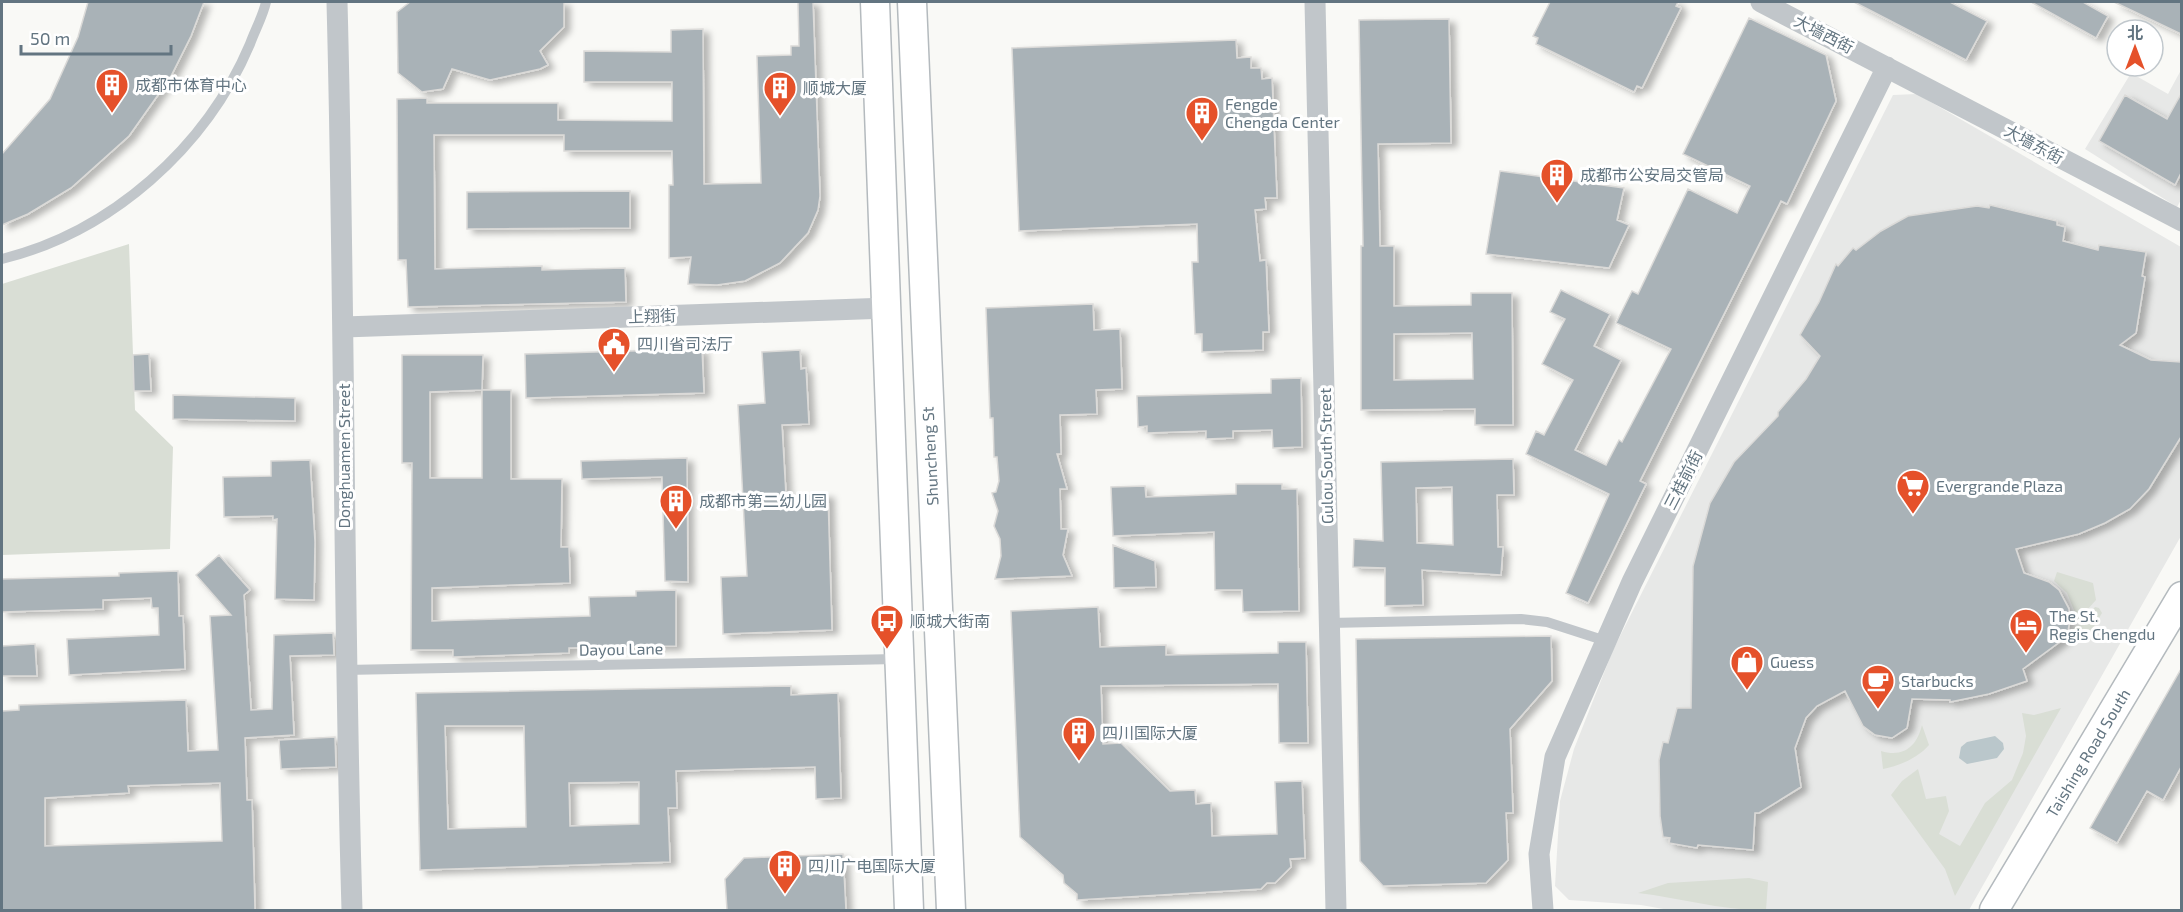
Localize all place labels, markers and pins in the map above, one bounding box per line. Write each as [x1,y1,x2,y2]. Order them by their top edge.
building icon: 成都市体育中心 [94,67,130,114]
building icon: 顺城大厦 [762,70,798,117]
place label: 成都市体育中心 [135,75,247,94]
place label: 顺城大厦 [803,78,867,97]
place label: Fengde Chengda Center [1225,94,1340,131]
building icon: Fengde Chengda Center [1184,95,1220,142]
building icon: 成都市公安局交管局 [1539,157,1575,204]
place label: 成都市公安局交管局 [1580,165,1724,184]
public building icon: 四川省司法厅 [596,326,632,373]
place label: 四川省司法厅 [637,334,733,353]
supermarket icon: Evergrande Plaza [1895,468,1931,515]
place label: Evergrande Plaza [1936,476,2063,495]
building icon: 成都市第二幼儿园 [658,483,694,530]
place label: 成都市第二幼儿园 [699,491,827,510]
bus stop icon: 顺城大街南 [869,603,905,650]
place label: The St. Regis Chengdu [2049,606,2155,643]
hotel icon: The St. Regis Chengdu [2008,607,2044,654]
place label: 顺城大街南 [910,611,990,630]
shop icon: Guess [1729,644,1765,691]
place label: Guess [1770,652,1814,671]
cafe icon: Starbucks [1860,663,1896,710]
place label: Starbucks [1901,671,1974,690]
building icon: 四川国际大厦 [1061,715,1097,762]
place label: 四川国际大厦 [1102,723,1198,742]
building icon: 四川广电国际大厦 [767,848,803,895]
place label: 四川广电国际大厦 [808,856,936,875]

